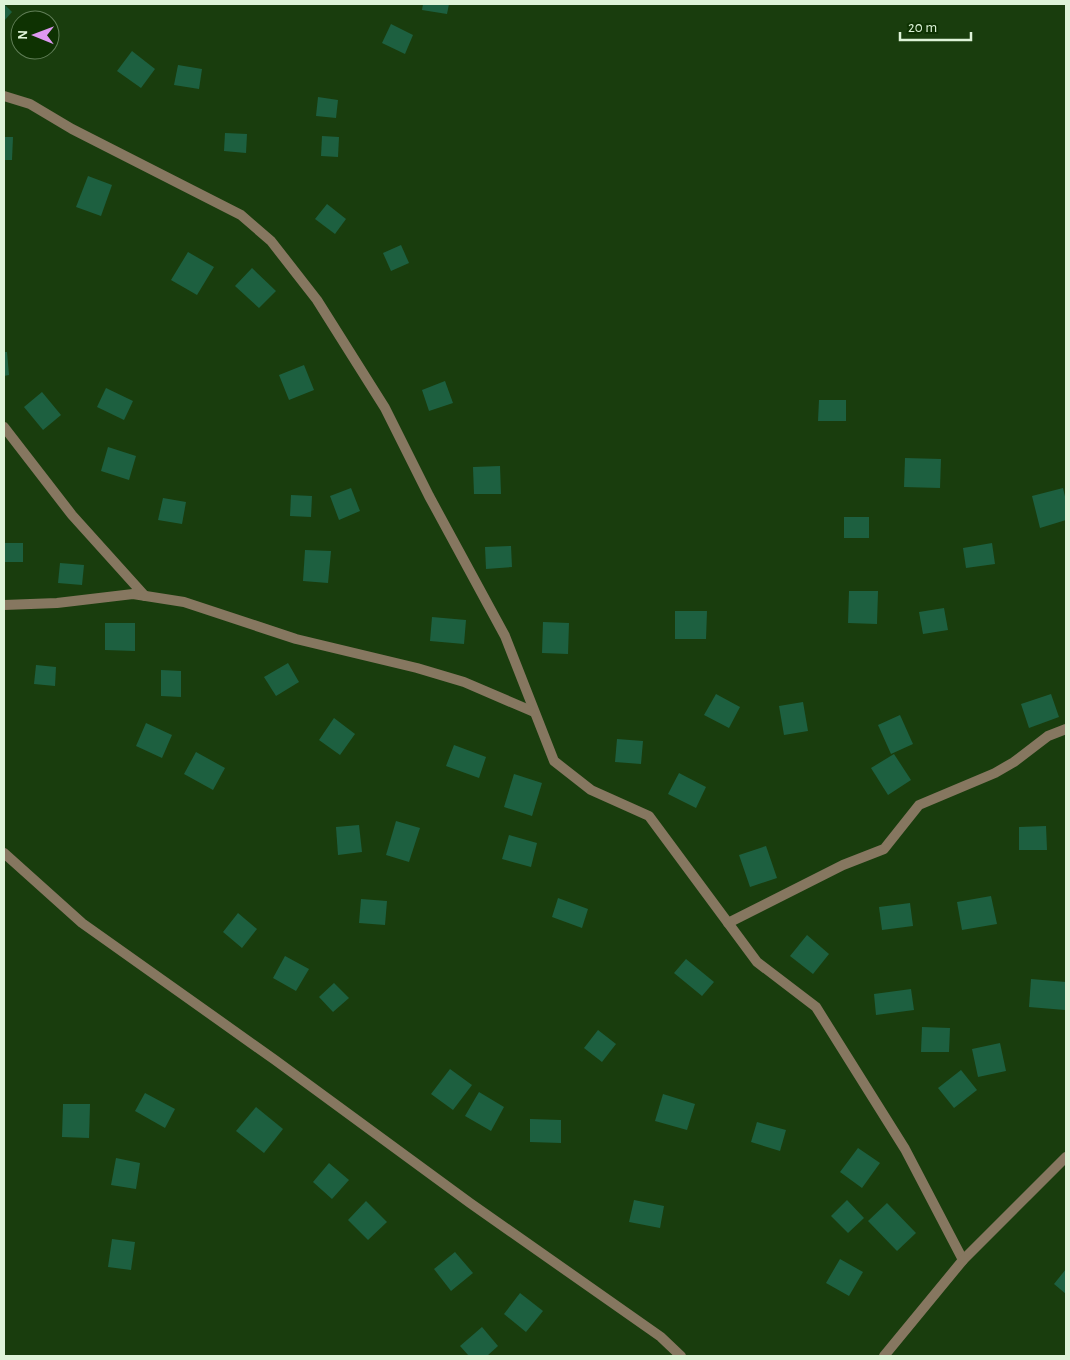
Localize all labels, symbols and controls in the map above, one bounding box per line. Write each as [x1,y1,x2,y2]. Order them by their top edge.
north arrow [10,10,60,60]
scale bar [900,10,971,42]
text: 20 m [908,20,937,35]
text: N [16,30,30,40]

